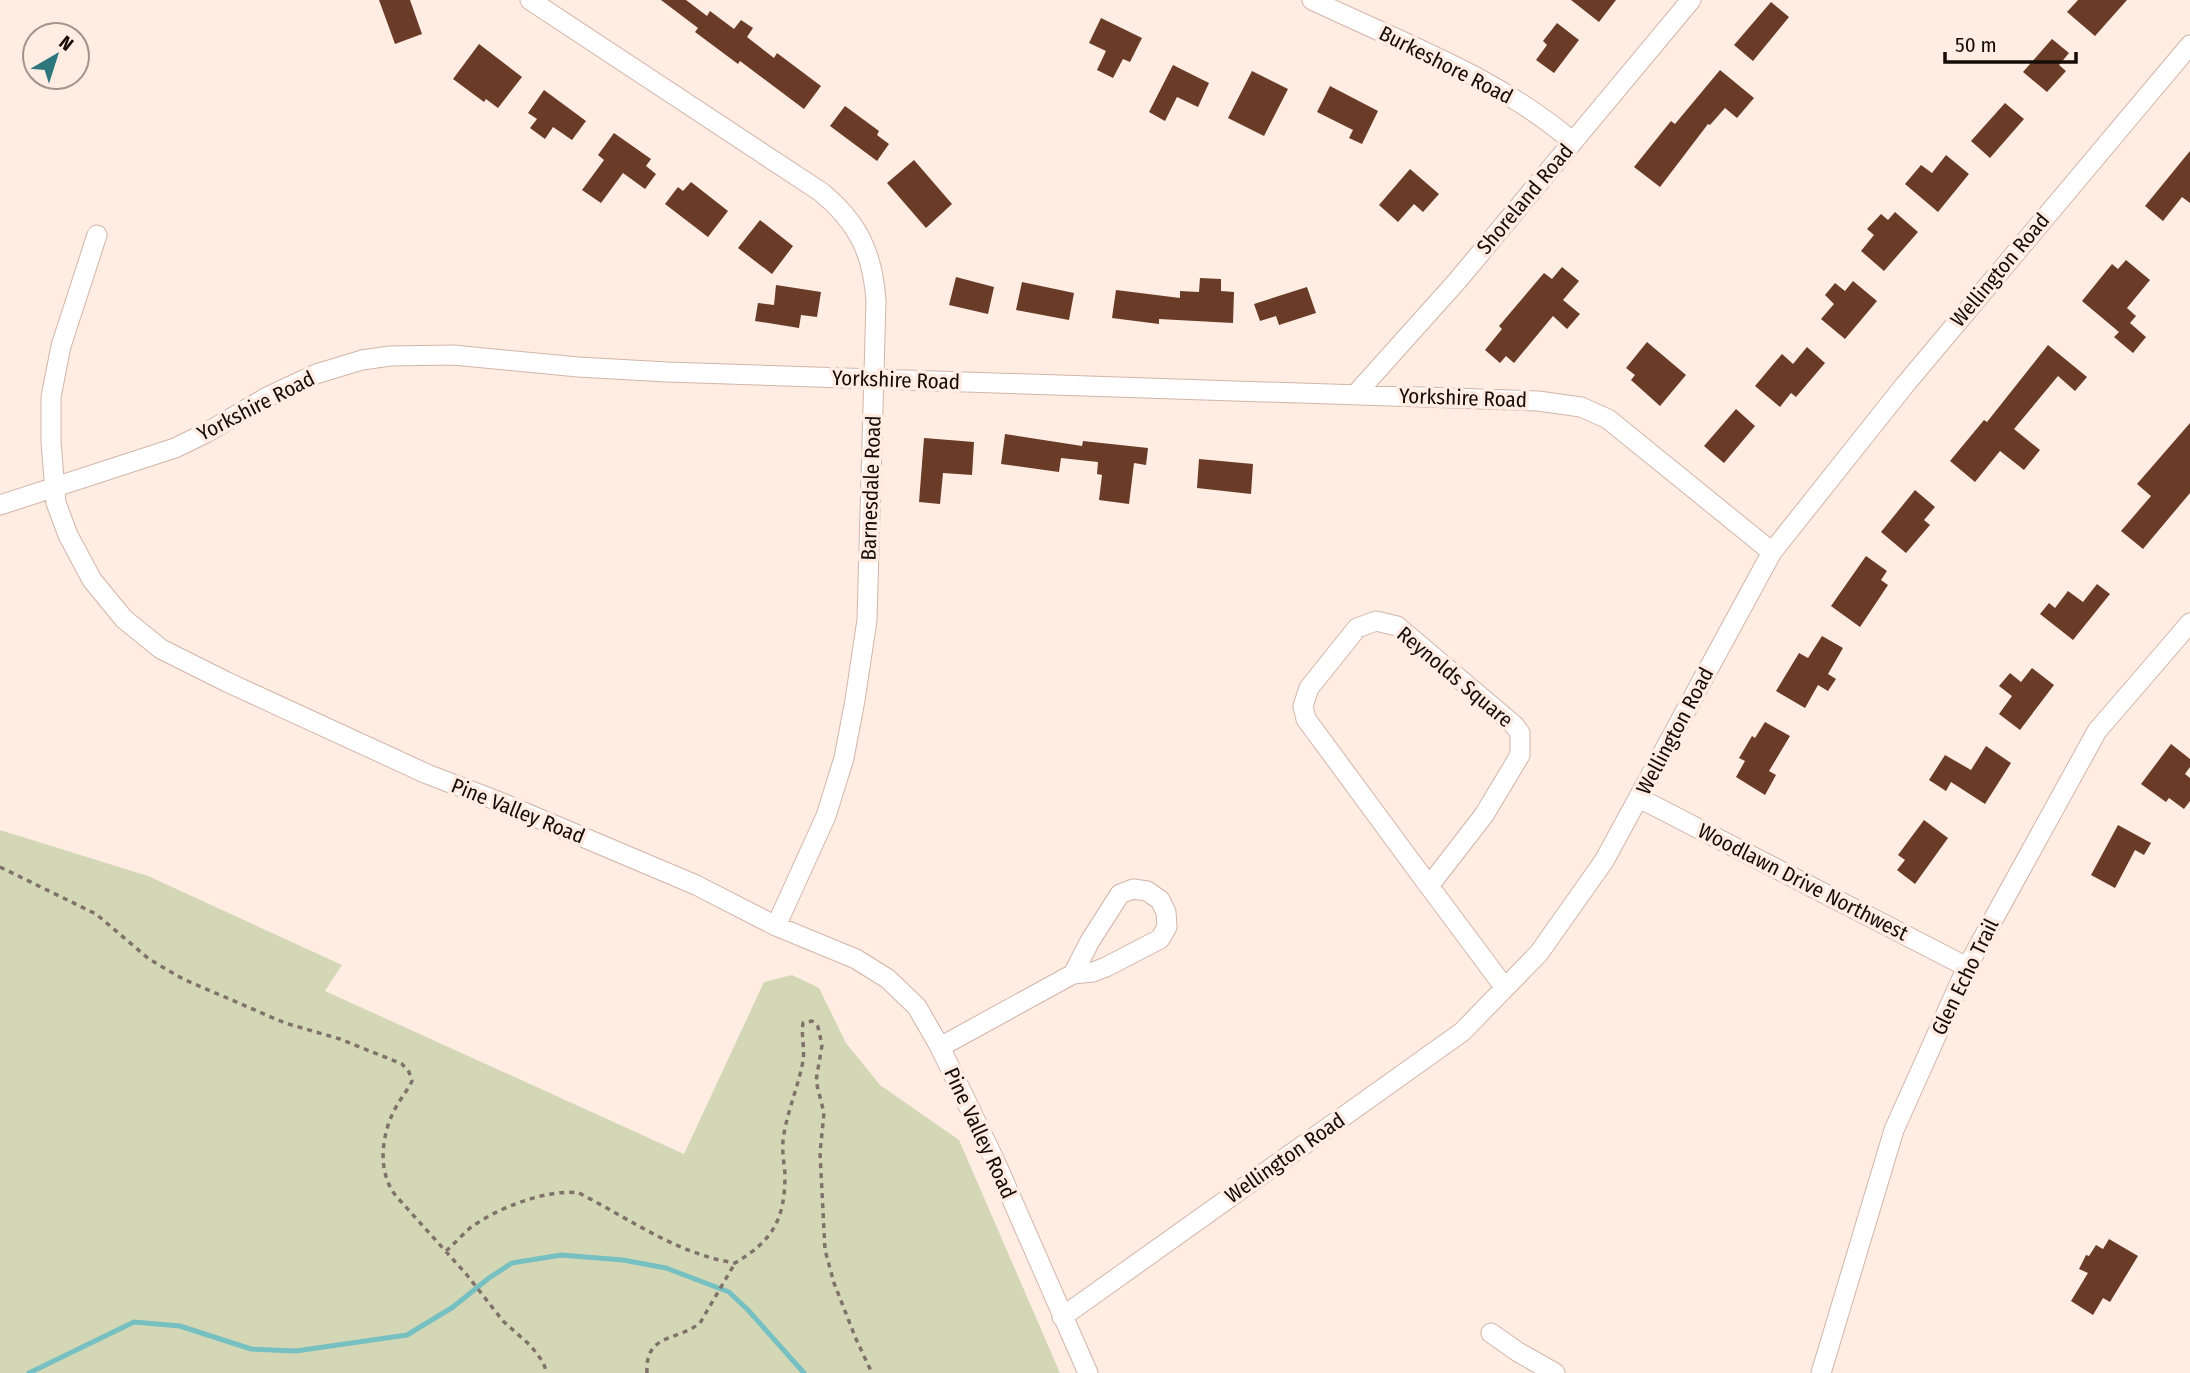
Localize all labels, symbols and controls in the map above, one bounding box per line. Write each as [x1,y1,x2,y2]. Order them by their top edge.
street label: Burkeshore Road [1375,20,1517,110]
north arrow [21,21,91,91]
scale bar [1945,21,2076,65]
text: N [55,31,78,56]
text: 50 m [1955,32,1997,58]
street label: Shoreland Road [1471,138,1579,260]
street label: Wellington Road [1945,208,2055,332]
street label: Yorkshire Road [193,365,319,447]
street label: Yorkshire Road [831,365,961,395]
street label: Yorkshire Road [1398,383,1528,413]
street label: Barnesdale Road [855,415,887,561]
street label: Reynolds Square [1392,621,1518,733]
street label: Wellington Road [1631,663,1719,799]
street label: Pine Valley Road [447,772,589,850]
street label: Woodlawn Drive Northwest [1693,818,1913,946]
street label: Glen Echo Trail [1926,914,2005,1039]
street label: Pine Valley Road [938,1063,1022,1203]
street label: Wellington Road [1220,1107,1350,1209]

